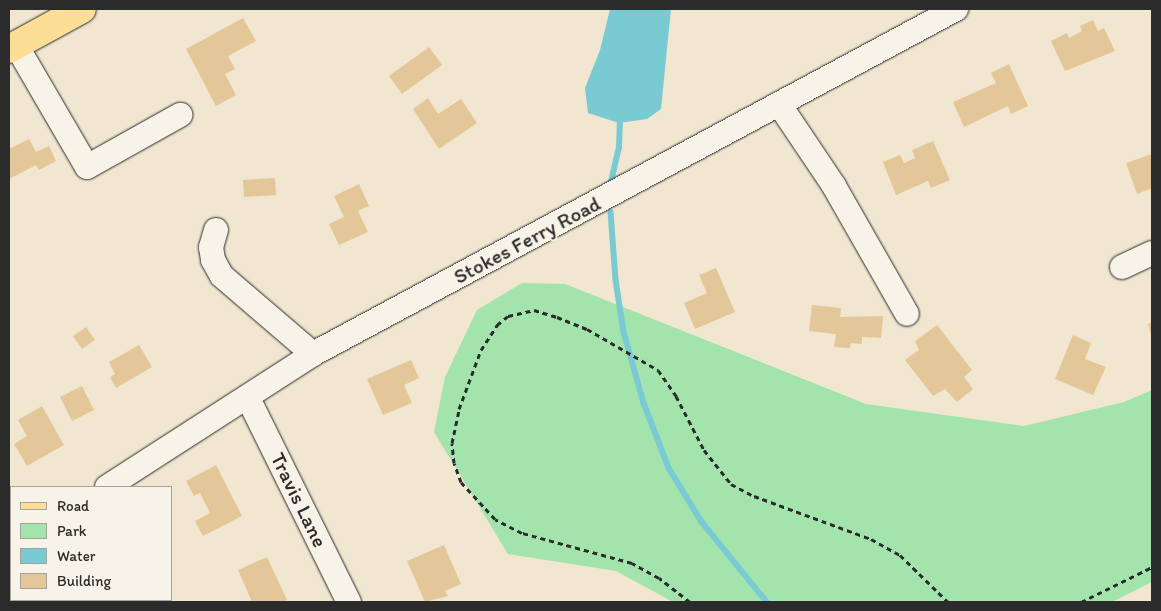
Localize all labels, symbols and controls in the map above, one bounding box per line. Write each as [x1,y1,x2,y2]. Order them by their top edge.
street label: Stokes Ferry Road [450,191,604,289]
street label: Travis Lane [265,449,333,551]
legend [10,486,172,601]
text: Road [57,497,89,515]
text: Park [57,522,87,540]
text: Water [57,547,95,565]
text: Building [57,572,111,590]

